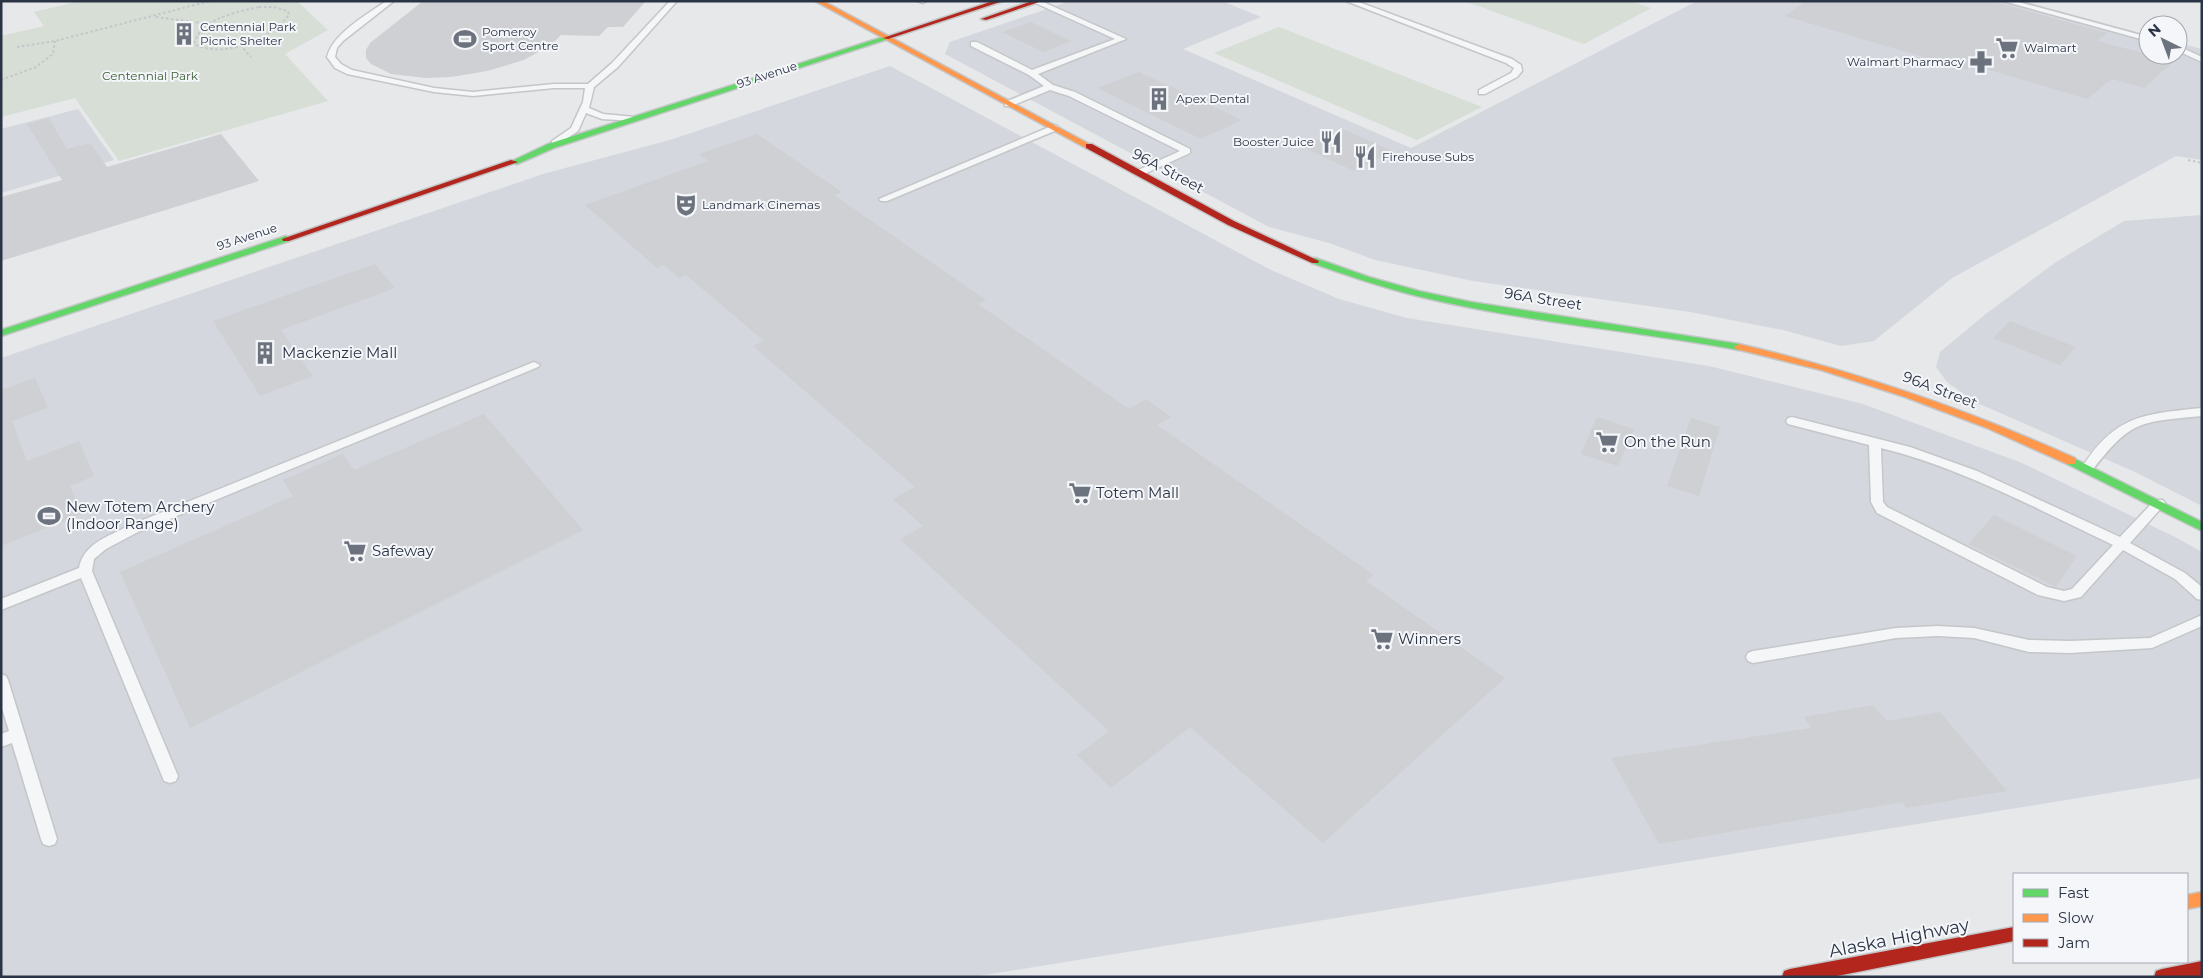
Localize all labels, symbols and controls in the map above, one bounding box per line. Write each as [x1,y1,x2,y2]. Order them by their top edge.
north arrow [2138,15,2188,65]
place label: Centennial Park Picnic Shelter [200,19,297,48]
text: N [2144,20,2165,41]
building icon: Centennial Park Picnic Shelter [171,21,197,47]
place label: Pomeroy Sport Centre [482,24,558,53]
sports icon: Pomeroy Sport Centre [452,26,478,52]
supermarket icon: Walmart [1994,35,2020,61]
place label: Walmart [2024,40,2077,55]
pharmacy icon: Walmart Pharmacy [1968,49,1994,75]
place label: Walmart Pharmacy [1847,54,1964,69]
street label: 93 Avenue [735,58,799,91]
park label: Centennial Park [102,68,199,83]
building icon: Apex Dental [1146,86,1172,112]
place label: Apex Dental [1176,91,1250,106]
restaurant icon: Booster Juice [1318,129,1344,155]
place label: Booster Juice [1233,134,1314,149]
street label: 96A Street [1129,144,1207,197]
restaurant icon: Firehouse Subs [1352,144,1378,170]
place label: Firehouse Subs [1382,149,1474,164]
theatre icon: Landmark Cinemas [673,192,699,218]
place label: Landmark Cinemas [702,197,820,212]
street label: 93 Avenue [215,220,279,253]
street label: 96A Street [1503,283,1583,314]
building icon: Mackenzie Mall [252,340,278,366]
place label: Mackenzie Mall [282,343,397,362]
street label: 96A Street [1900,367,1980,412]
supermarket icon: On the Run [1594,429,1620,455]
place label: On the Run [1624,432,1711,451]
supermarket icon: Totem Mall [1067,480,1093,506]
place label: Totem Mall [1096,483,1179,502]
place label: New Totem Archery (Indoor Range) [66,497,215,533]
sports icon: New Totem Archery (Indoor Range) [36,503,62,529]
supermarket icon: Safeway [342,538,368,564]
place label: Safeway [372,541,434,560]
supermarket icon: Winners [1369,626,1395,652]
place label: Winners [1398,629,1461,648]
legend [2013,873,2188,963]
text: Fast [2058,883,2089,902]
text: Slow [2058,908,2094,927]
street label: Alaska Highway [1827,914,1971,962]
text: Jam [2057,933,2090,952]

